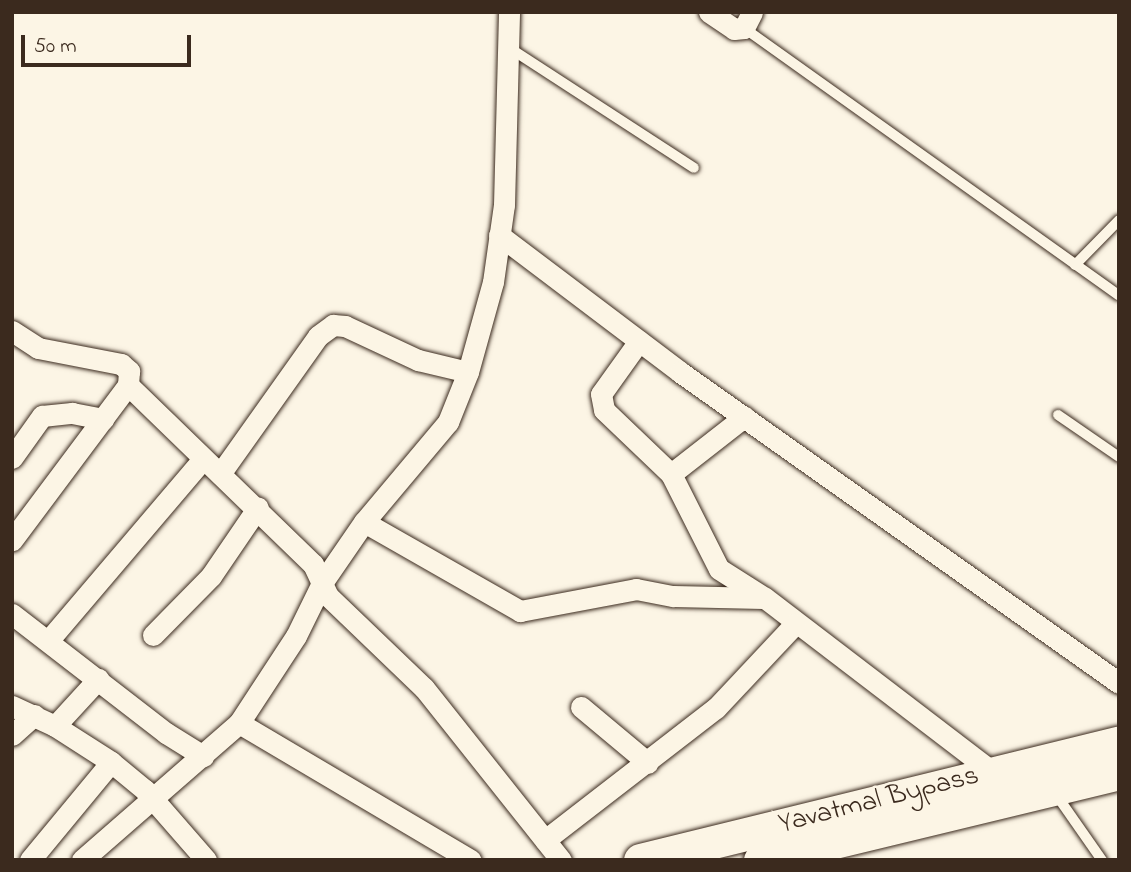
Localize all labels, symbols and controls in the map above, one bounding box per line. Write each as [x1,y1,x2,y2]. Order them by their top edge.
scale bar [24,21,194,65]
text: 50 m [34,32,77,62]
street label: Yavatmal Bypass [775,760,983,842]

